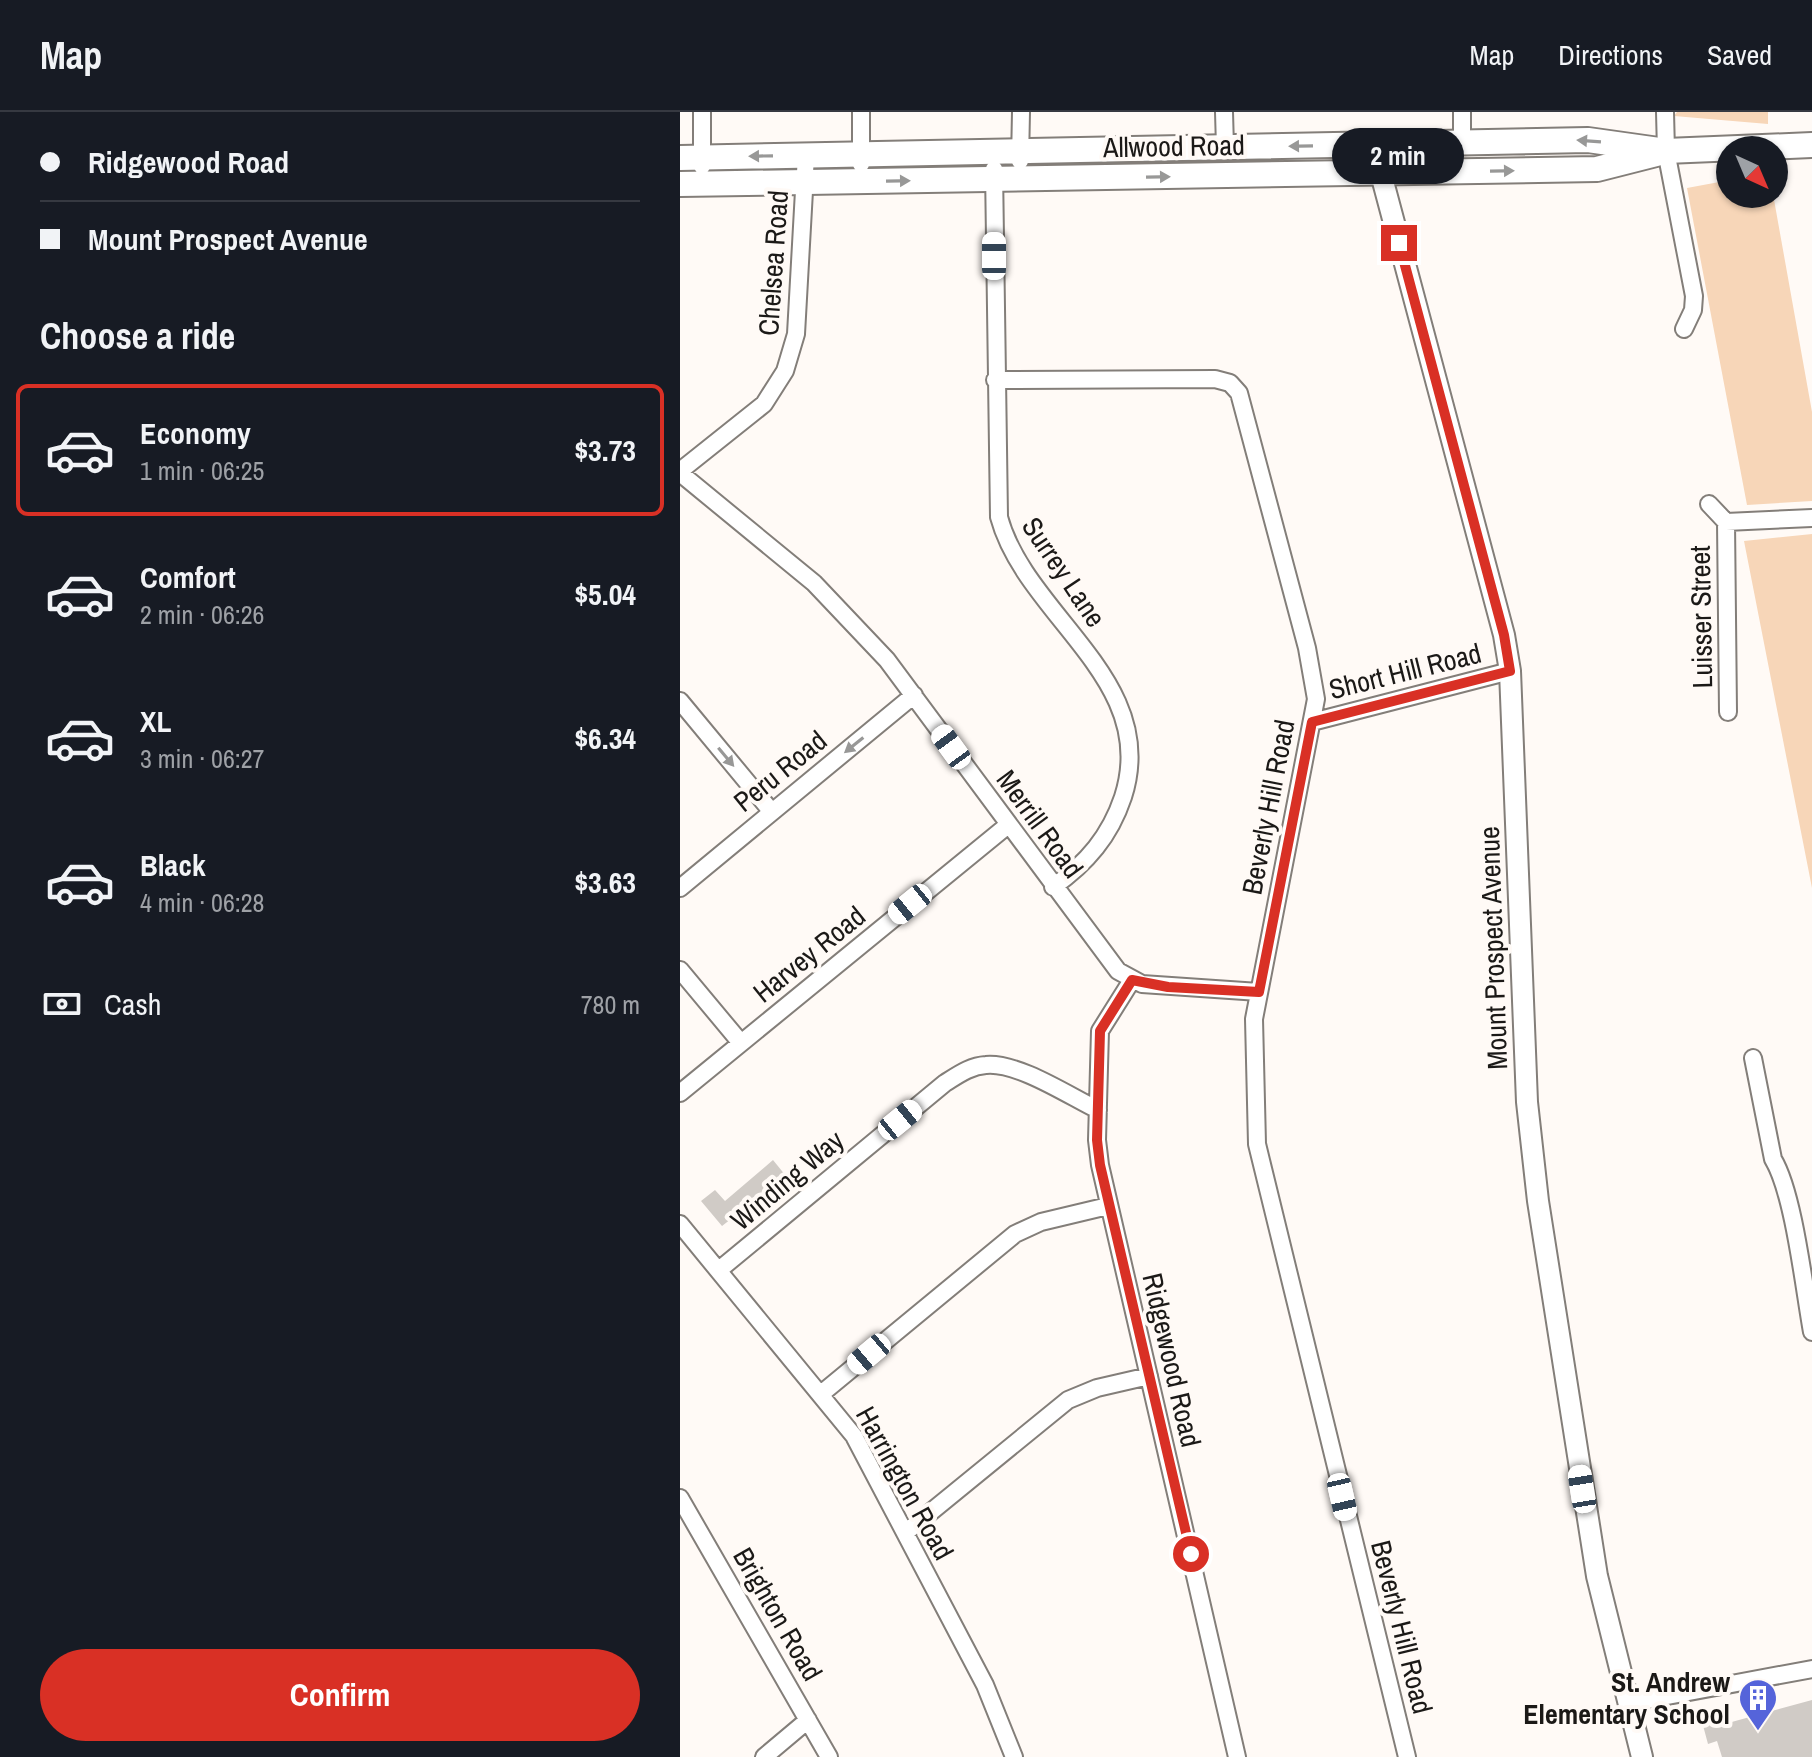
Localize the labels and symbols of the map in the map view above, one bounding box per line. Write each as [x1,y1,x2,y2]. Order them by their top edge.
street label: Allwood Road [1102,126,1245,166]
callout: 2 min [1333,127,1465,183]
one-way arrow [1576,134,1601,147]
north arrow [1716,136,1788,208]
one-way arrow [1288,139,1313,152]
one-way arrow [748,150,773,162]
one-way arrow [1490,165,1515,177]
one-way arrow [1146,170,1171,183]
one-way arrow [886,175,911,187]
street label: Chelsea Road [749,189,797,337]
route end [1381,225,1417,261]
car [982,232,1006,280]
street label: Surrey Lane [1013,510,1115,634]
street label: Luisser Street [1681,545,1721,689]
street label: Short Hill Road [1325,634,1485,708]
street label: Beverly Hill Road [1232,716,1304,898]
car [927,721,975,773]
street label: Peru Road [725,722,835,820]
one-way arrow [844,736,864,753]
one-way arrow [717,746,734,766]
street label: Merrill Road [988,762,1092,886]
street label: Mount Prospect Avenue [1470,826,1516,1070]
car [884,880,936,928]
street label: Harvey Road [745,897,873,1011]
car [874,1096,926,1144]
street label: Winding Way [722,1121,852,1239]
street label: Ridgewood Road [1134,1269,1210,1451]
car [843,1329,895,1379]
street label: Harrington Road [847,1400,963,1566]
car [1566,1463,1598,1515]
car [1325,1471,1359,1523]
route start [1173,1536,1209,1572]
street label: Beverly Hill Road [1362,1536,1442,1718]
street label: Brighton Road [725,1540,831,1688]
place label: St. Andrew Elementary School [1523,1663,1730,1733]
building icon: St. Andrew Elementary School [1737,1677,1779,1732]

